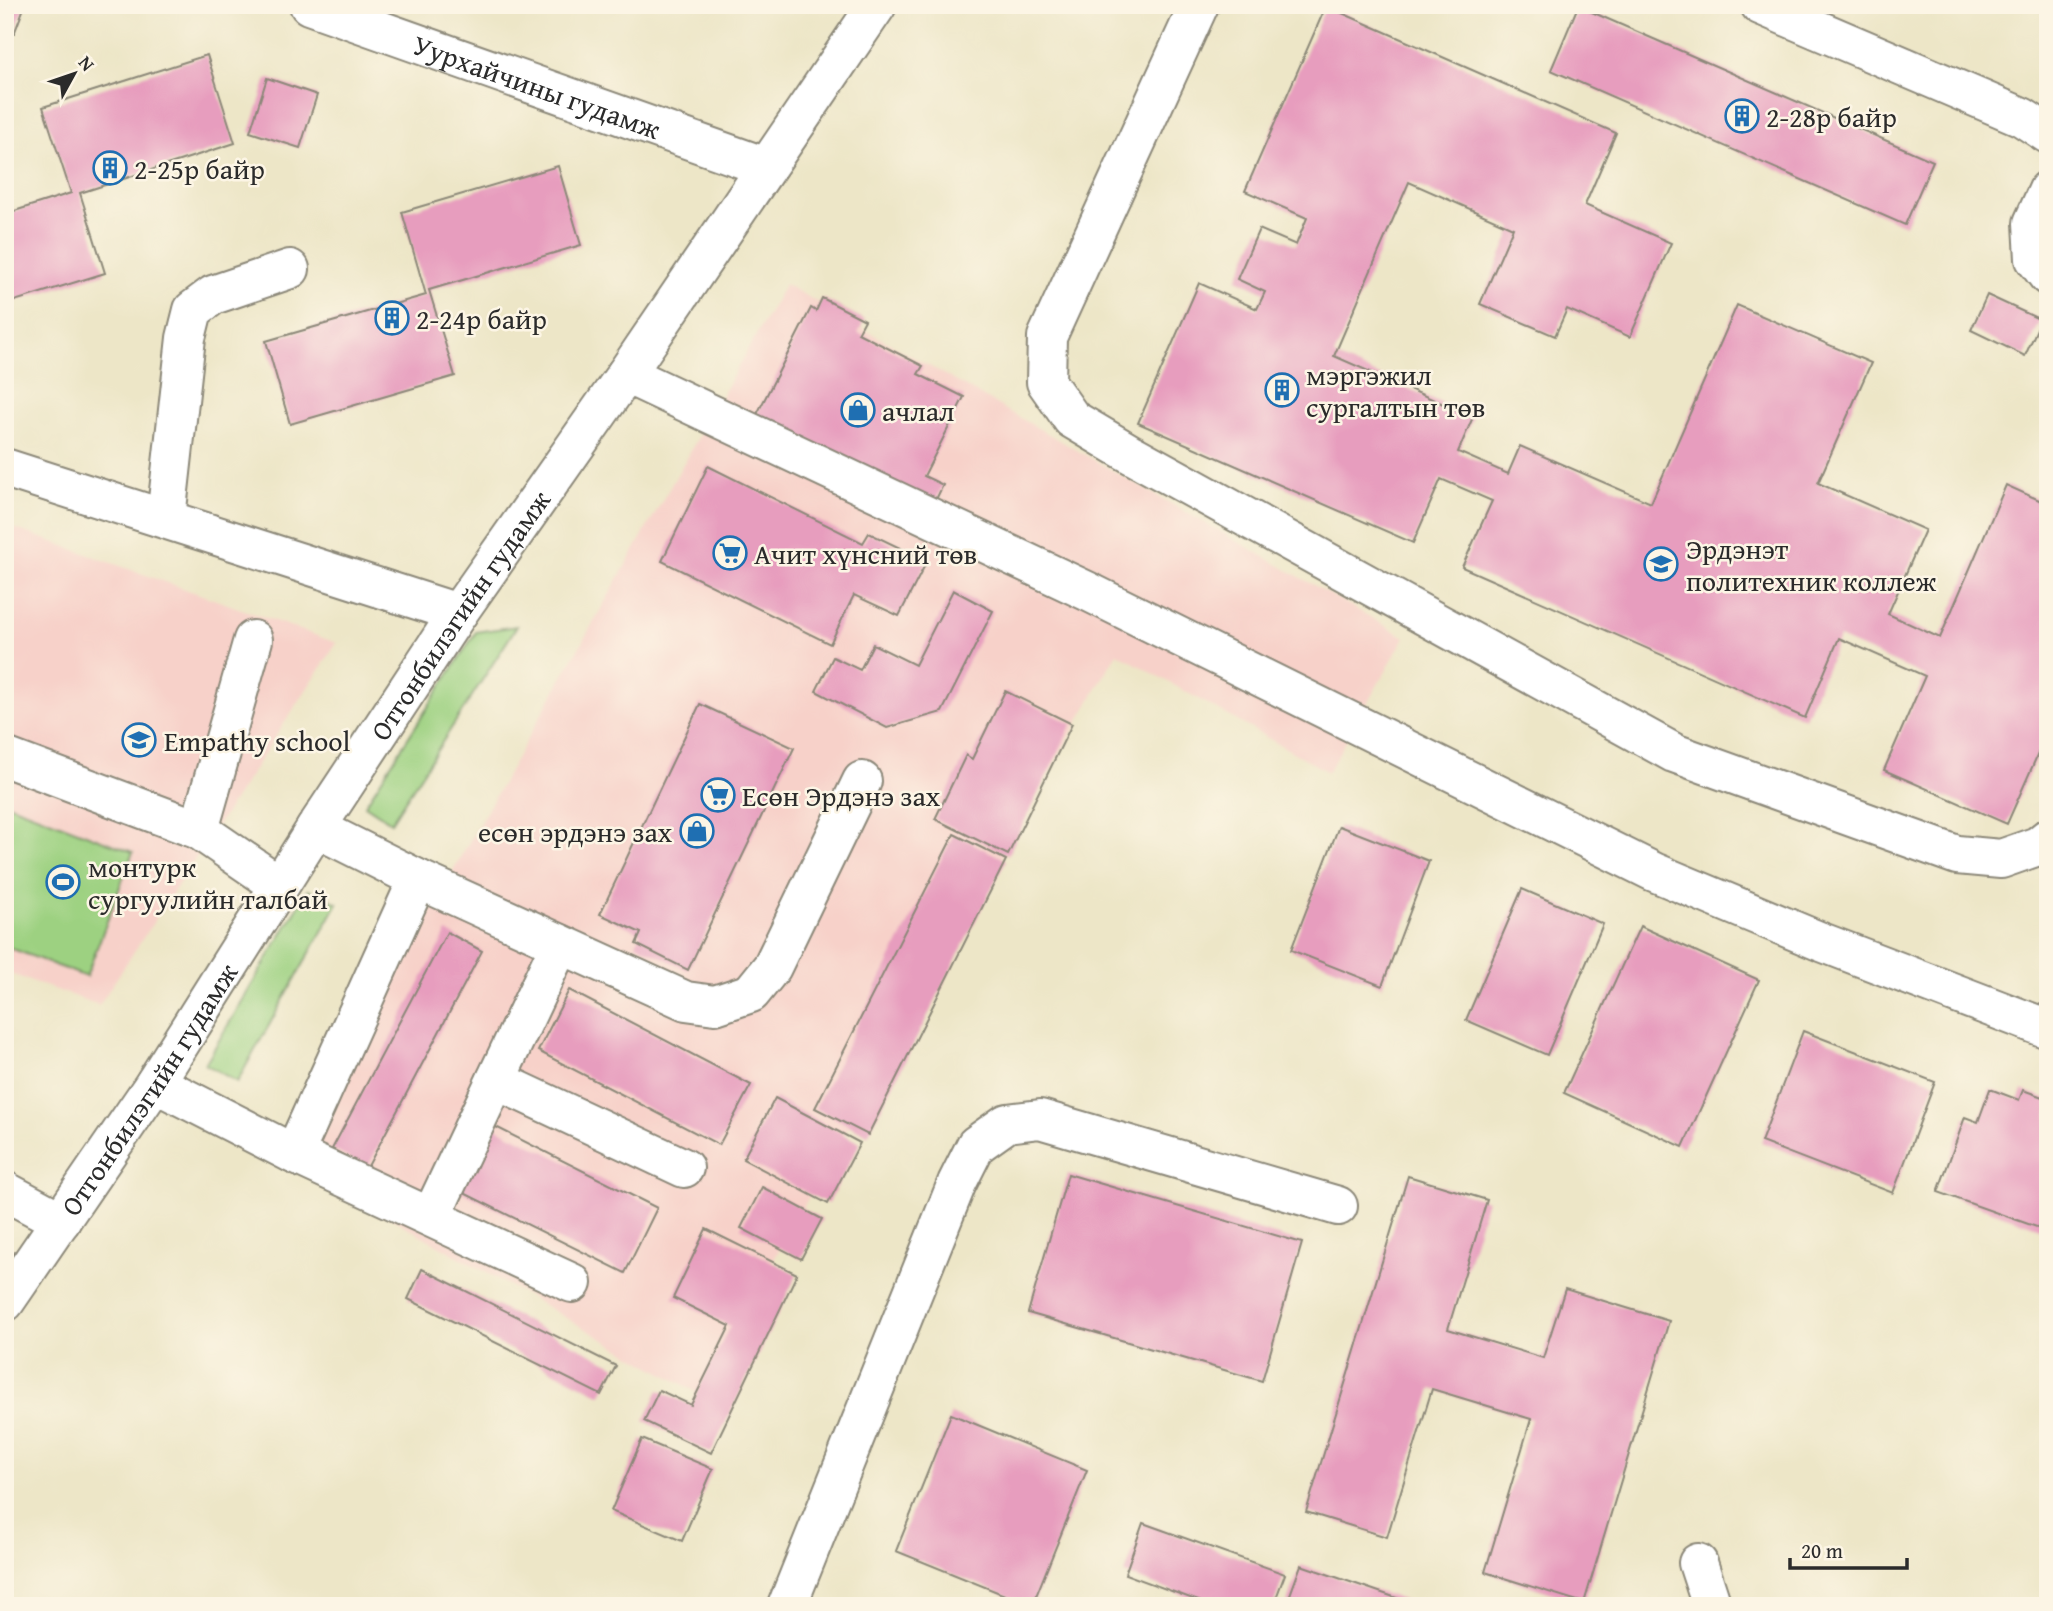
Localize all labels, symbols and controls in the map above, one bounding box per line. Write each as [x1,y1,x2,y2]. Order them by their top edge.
street label: Уурхайчины гудамж [408,23,667,149]
north arrow [38,38,108,108]
text: N [72,49,102,77]
place label: 2-28р байр [1766,96,1897,137]
building icon: 2-28р байр [1723,97,1761,135]
place label: 2-25р байр [134,148,265,189]
building icon: 2-25р байр [91,149,129,187]
place label: 2-24р байр [416,298,547,339]
building icon: 2-24р байр [373,299,411,337]
place label: мэргэжил сургалтын төв [1306,354,1485,427]
building icon: мэргэжил сургалтын төв [1263,371,1301,409]
place label: ачлал [882,390,954,431]
shop icon: ачлал [839,391,877,429]
street label: Отгонбилэгийн гудамж [359,481,560,748]
place label: Эрдэнэт политехник коллеж [1686,528,1937,601]
place label: Ачит хүнсний төв [754,533,977,574]
supermarket icon: Ачит хүнсний төв [711,534,749,572]
school or university icon: Эрдэнэт политехник коллеж [1642,545,1680,583]
place label: Empathy school [164,720,351,761]
school or university icon: Empathy school [120,721,158,759]
place label: Есөн Эрдэнэ зах [742,775,941,816]
supermarket icon: Есөн Эрдэнэ зах [699,776,737,814]
place label: есөн эрдэнэ зах [478,811,673,852]
shop icon: есөн эрдэнэ зах [678,812,716,850]
place label: монтурк сургуулийн талбай [88,846,328,919]
sports icon: монтурк сургуулийн талбай [44,863,82,901]
street label: Отгонбилэгийн гудамж [50,954,247,1223]
scale bar [1790,1527,1908,1571]
text: 20 m [1801,1535,1843,1566]

